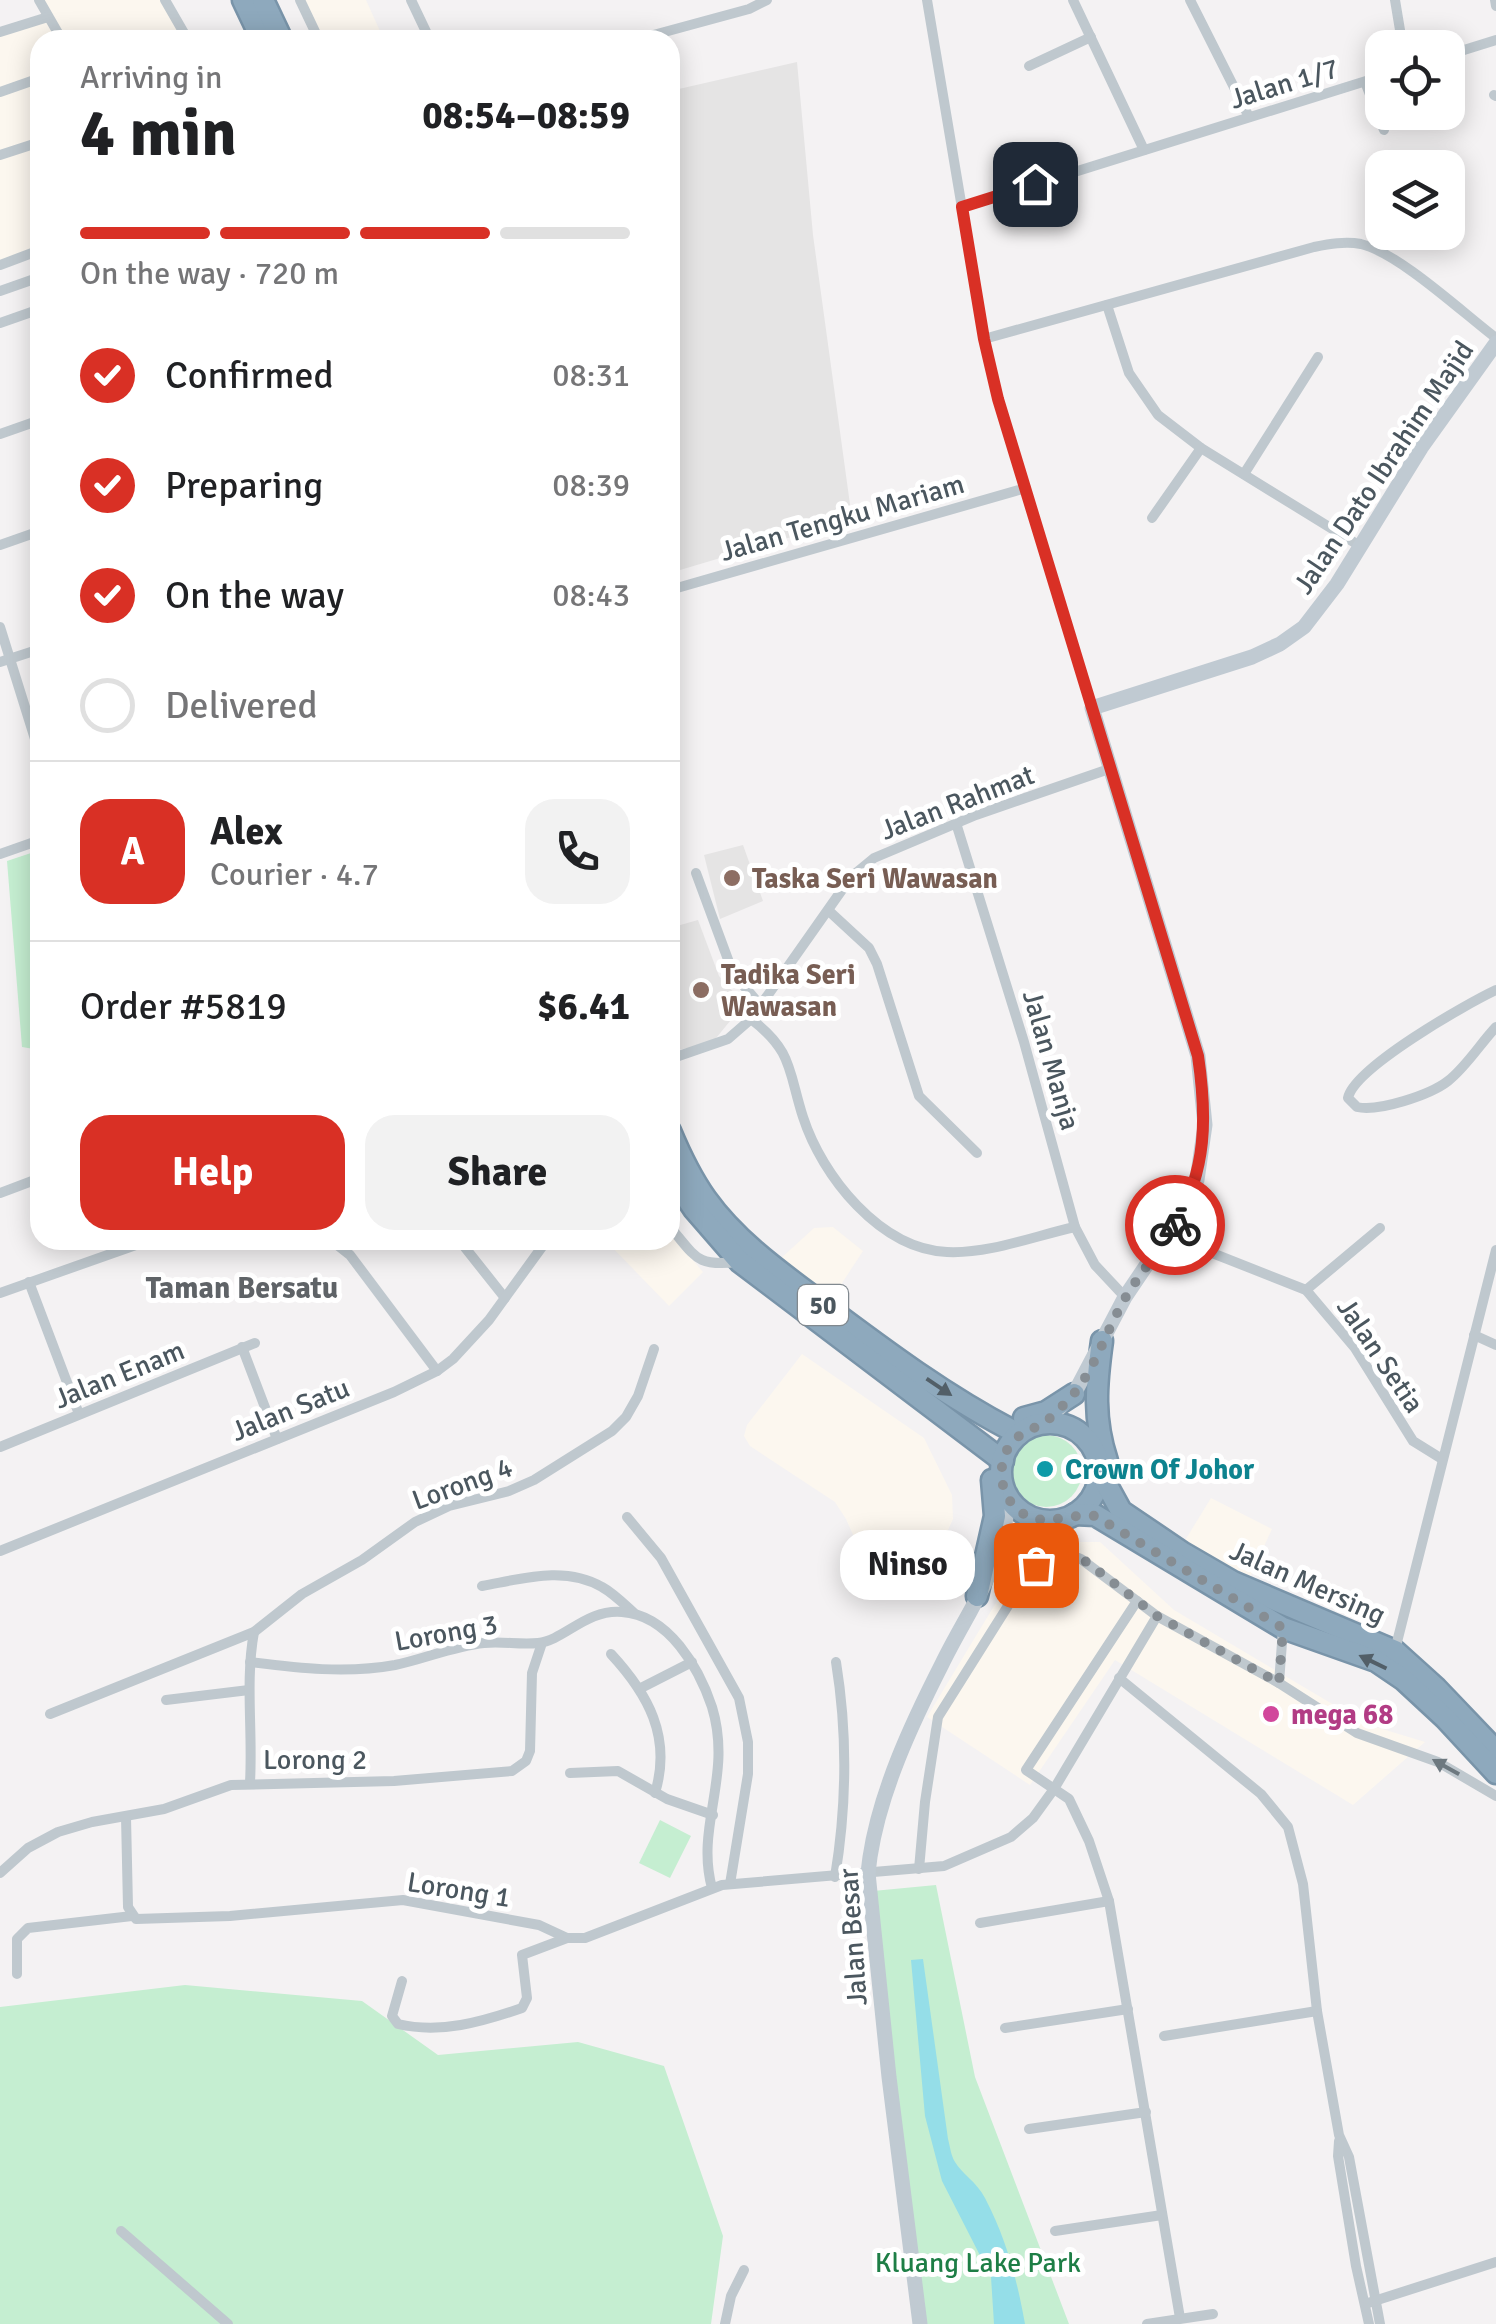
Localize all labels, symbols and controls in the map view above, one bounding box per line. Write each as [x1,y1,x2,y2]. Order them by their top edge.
map controls [1365,30,1465,250]
button: locate [1365,30,1465,130]
street label: Jalan 1/7 [1226,51,1343,117]
text: Arriving in [80,58,222,97]
text: 08:54–08:59 [422,92,630,139]
text: 4 min [80,94,237,174]
pin [993,142,1078,227]
button: layers [1365,150,1465,250]
icon: home [1008,157,1063,212]
text: On the way · 720 m [80,254,339,293]
street label: Jalan Dato Ibrahim Majid [1287,335,1481,600]
icon: check [80,348,135,403]
text: Confirmed [165,352,334,399]
text: 08:31 [552,356,630,395]
icon: check [80,458,135,513]
text: Preparing [165,462,323,509]
text: 08:39 [552,466,630,505]
street label: Jalan Tengku Mariam [716,467,968,569]
icon: check [80,568,135,623]
text: On the way [165,572,344,619]
text: 08:43 [552,576,630,615]
text: Delivered [165,682,318,729]
street label: Jalan Rahmat [876,758,1039,848]
button: phone [525,799,630,904]
text: Alex [210,808,283,855]
text: A [120,828,145,875]
text: Courier · 4.7 [210,855,379,894]
place label: Taska Seri Wawasan [752,862,998,896]
marker: Taska Seri Wawasan [721,867,743,889]
place label: Tadika Seri Wawasan [721,958,856,1024]
marker: Tadika Seri Wawasan [690,979,712,1001]
text: Order #5819 [80,983,287,1030]
text: $6.41 [537,983,630,1030]
street label: Jalan Manja [1015,986,1087,1134]
button: Help [80,1115,345,1230]
button: Share [365,1115,630,1230]
courier [1125,1175,1225,1275]
icon: bike [1148,1198,1203,1253]
district label: Taman Bersatu [146,1270,338,1307]
road number: 50 [798,1285,848,1325]
street label: Jalan Setia [1329,1292,1431,1419]
street label: Jalan Enam [49,1333,190,1416]
street label: Jalan Satu [226,1371,354,1449]
one-way arrow [925,1377,952,1396]
street label: Lorong 4 [408,1450,517,1518]
place label: Crown Of Johor [1065,1453,1255,1487]
marker: Crown Of Johor [1034,1458,1056,1480]
pin [994,1523,1079,1608]
callout: Ninso [841,1530,976,1600]
street label: Jalan Mersing [1224,1533,1391,1632]
icon: bag [1009,1538,1064,1593]
text: Ninso [867,1545,948,1584]
street label: Lorong 3 [392,1607,500,1659]
one-way arrow [1358,1653,1387,1670]
place label: mega 68 [1291,1698,1393,1732]
marker: mega 68 [1260,1703,1282,1725]
street label: Lorong 2 [263,1743,367,1777]
one-way arrow [1431,1759,1460,1776]
street label: Lorong 1 [405,1865,513,1915]
street label: Jalan Besar [831,1866,875,2007]
park label: Kluang Lake Park [875,2246,1081,2280]

